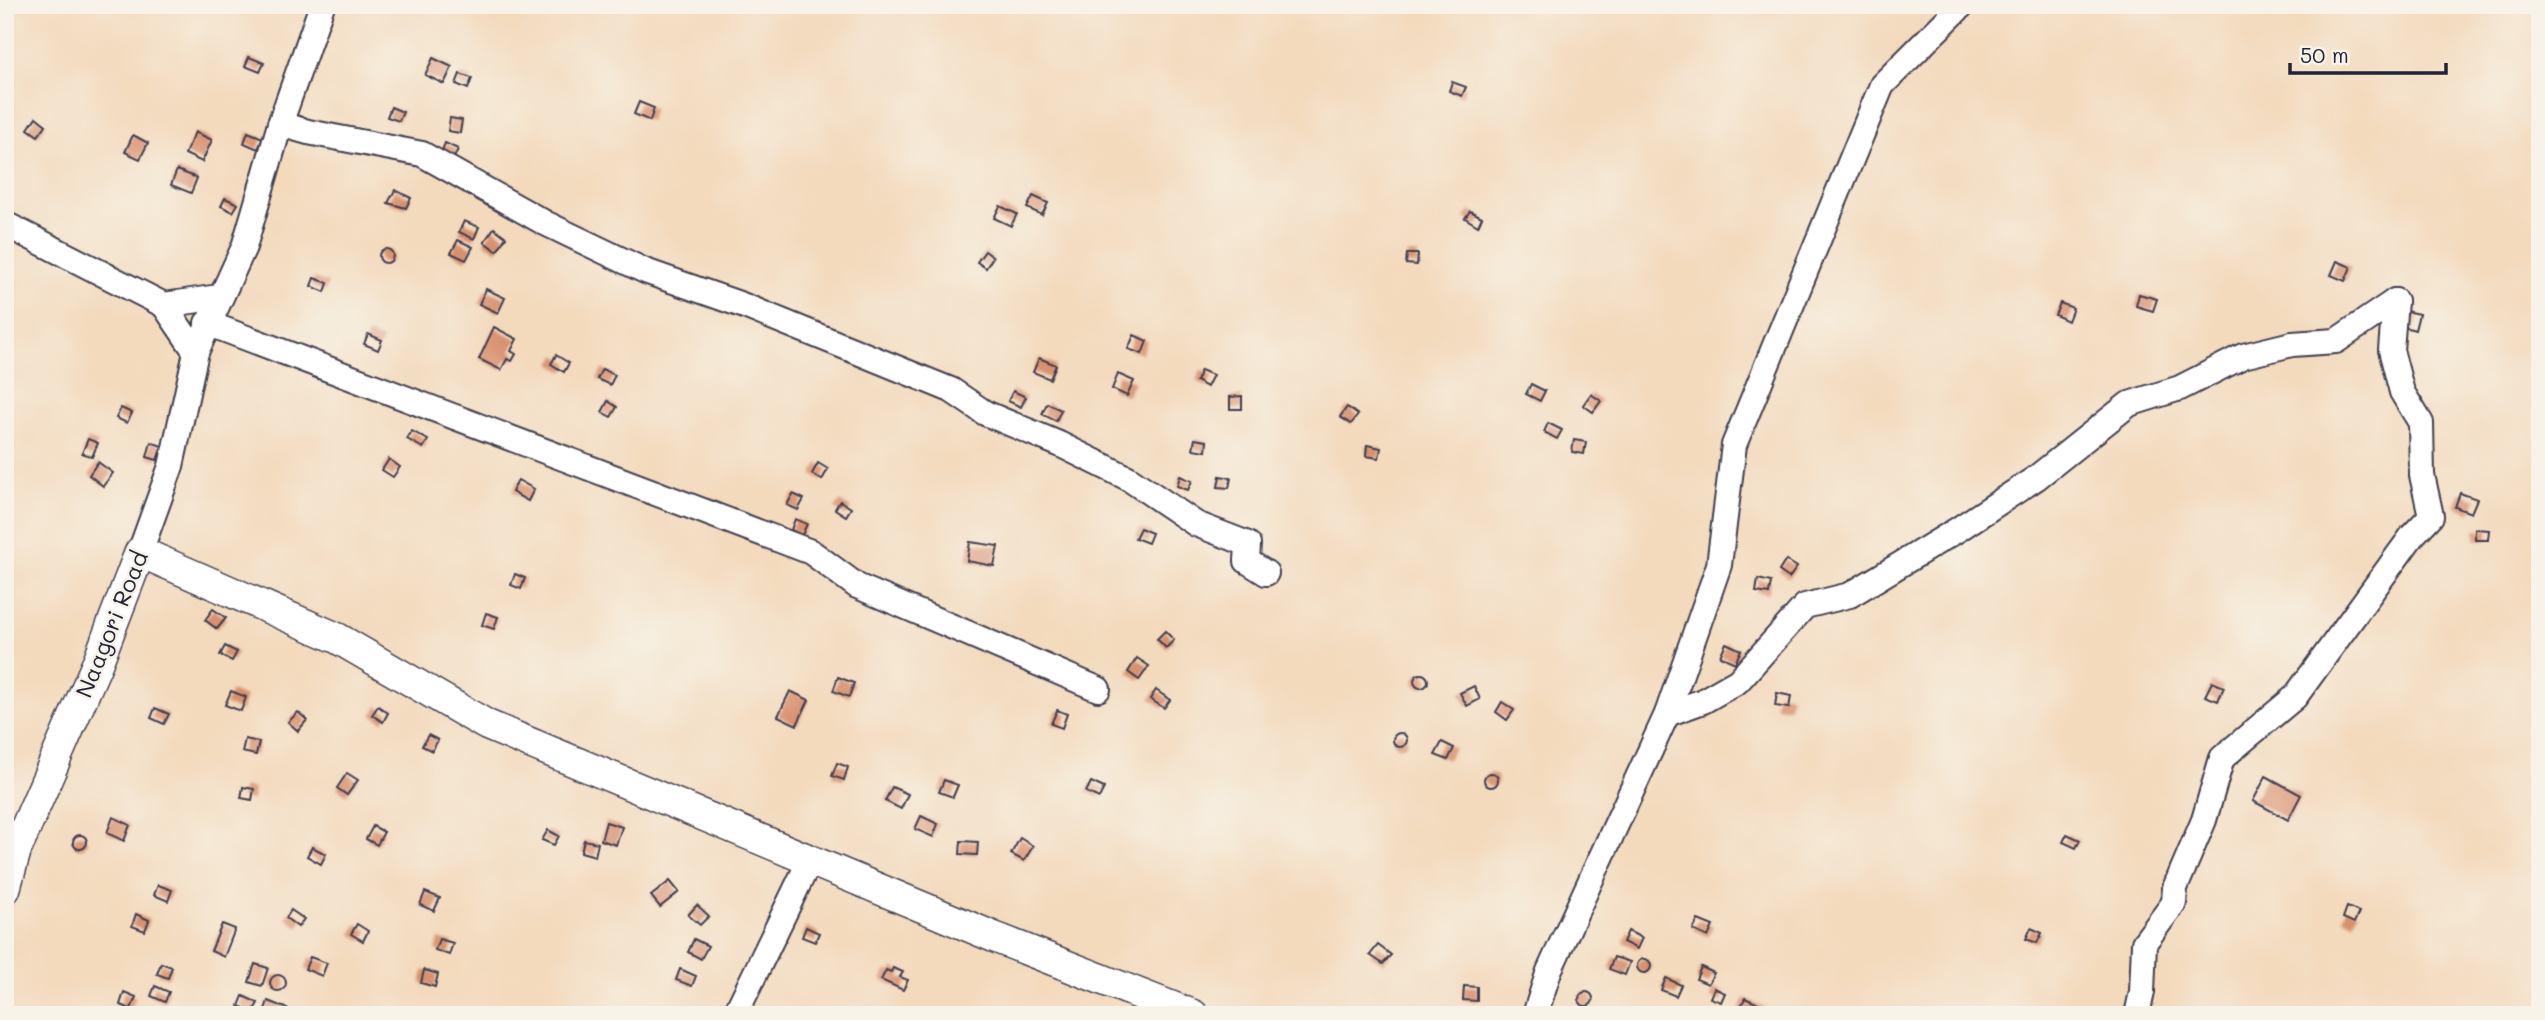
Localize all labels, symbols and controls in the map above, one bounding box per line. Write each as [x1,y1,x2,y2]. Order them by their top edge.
scale bar [2290,32,2445,76]
text: 50 m [2300,41,2349,68]
street label: Naagori Road [68,546,154,702]

